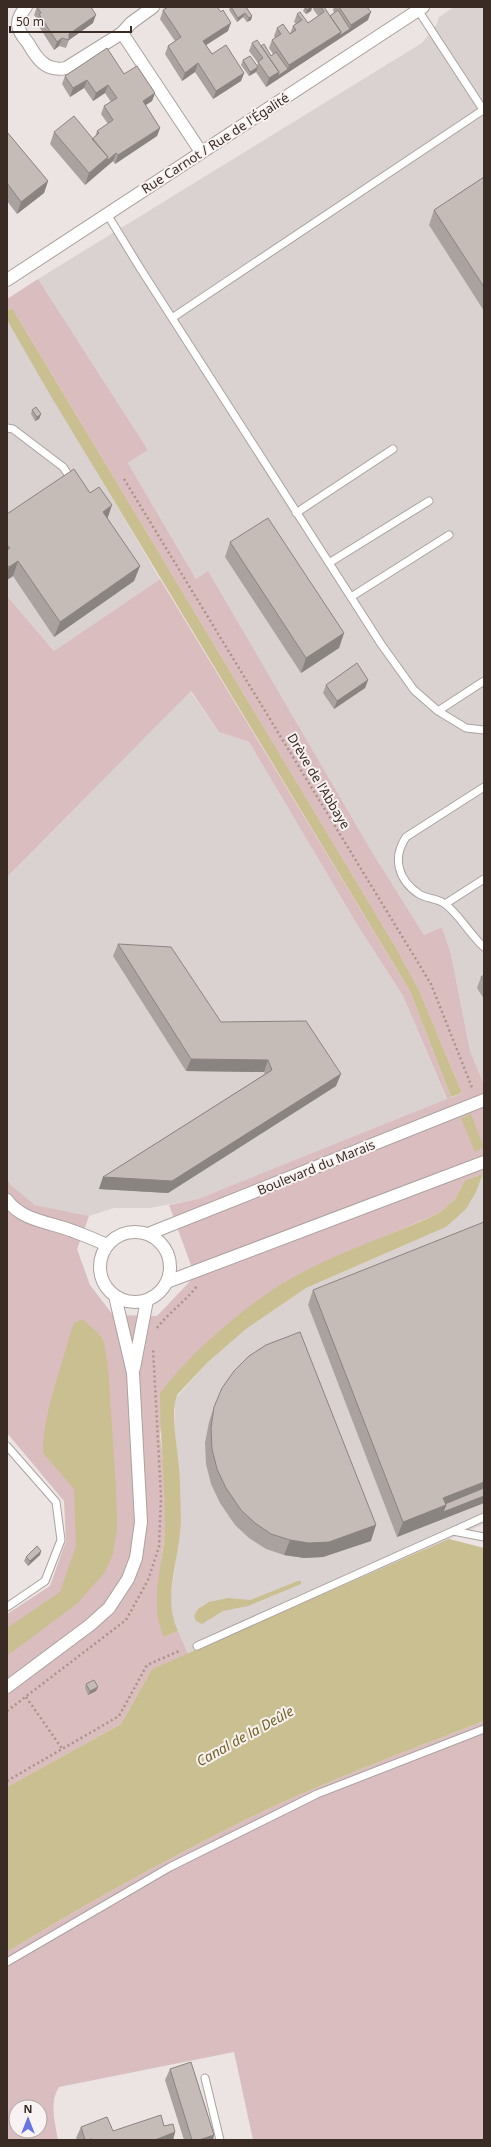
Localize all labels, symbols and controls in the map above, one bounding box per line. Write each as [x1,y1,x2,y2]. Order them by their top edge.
scale bar [10,8,131,34]
text: 50 m [16,13,44,30]
street label: Rue Carnot / Rue de l'Égalité [138,88,292,198]
street label: Drève de l'Abbaye [283,730,355,832]
street label: Boulevard du Marais [254,1135,378,1199]
water label: Canal de la Deûle [193,1701,297,1770]
north arrow [8,2099,48,2139]
text: N [24,2101,32,2116]

